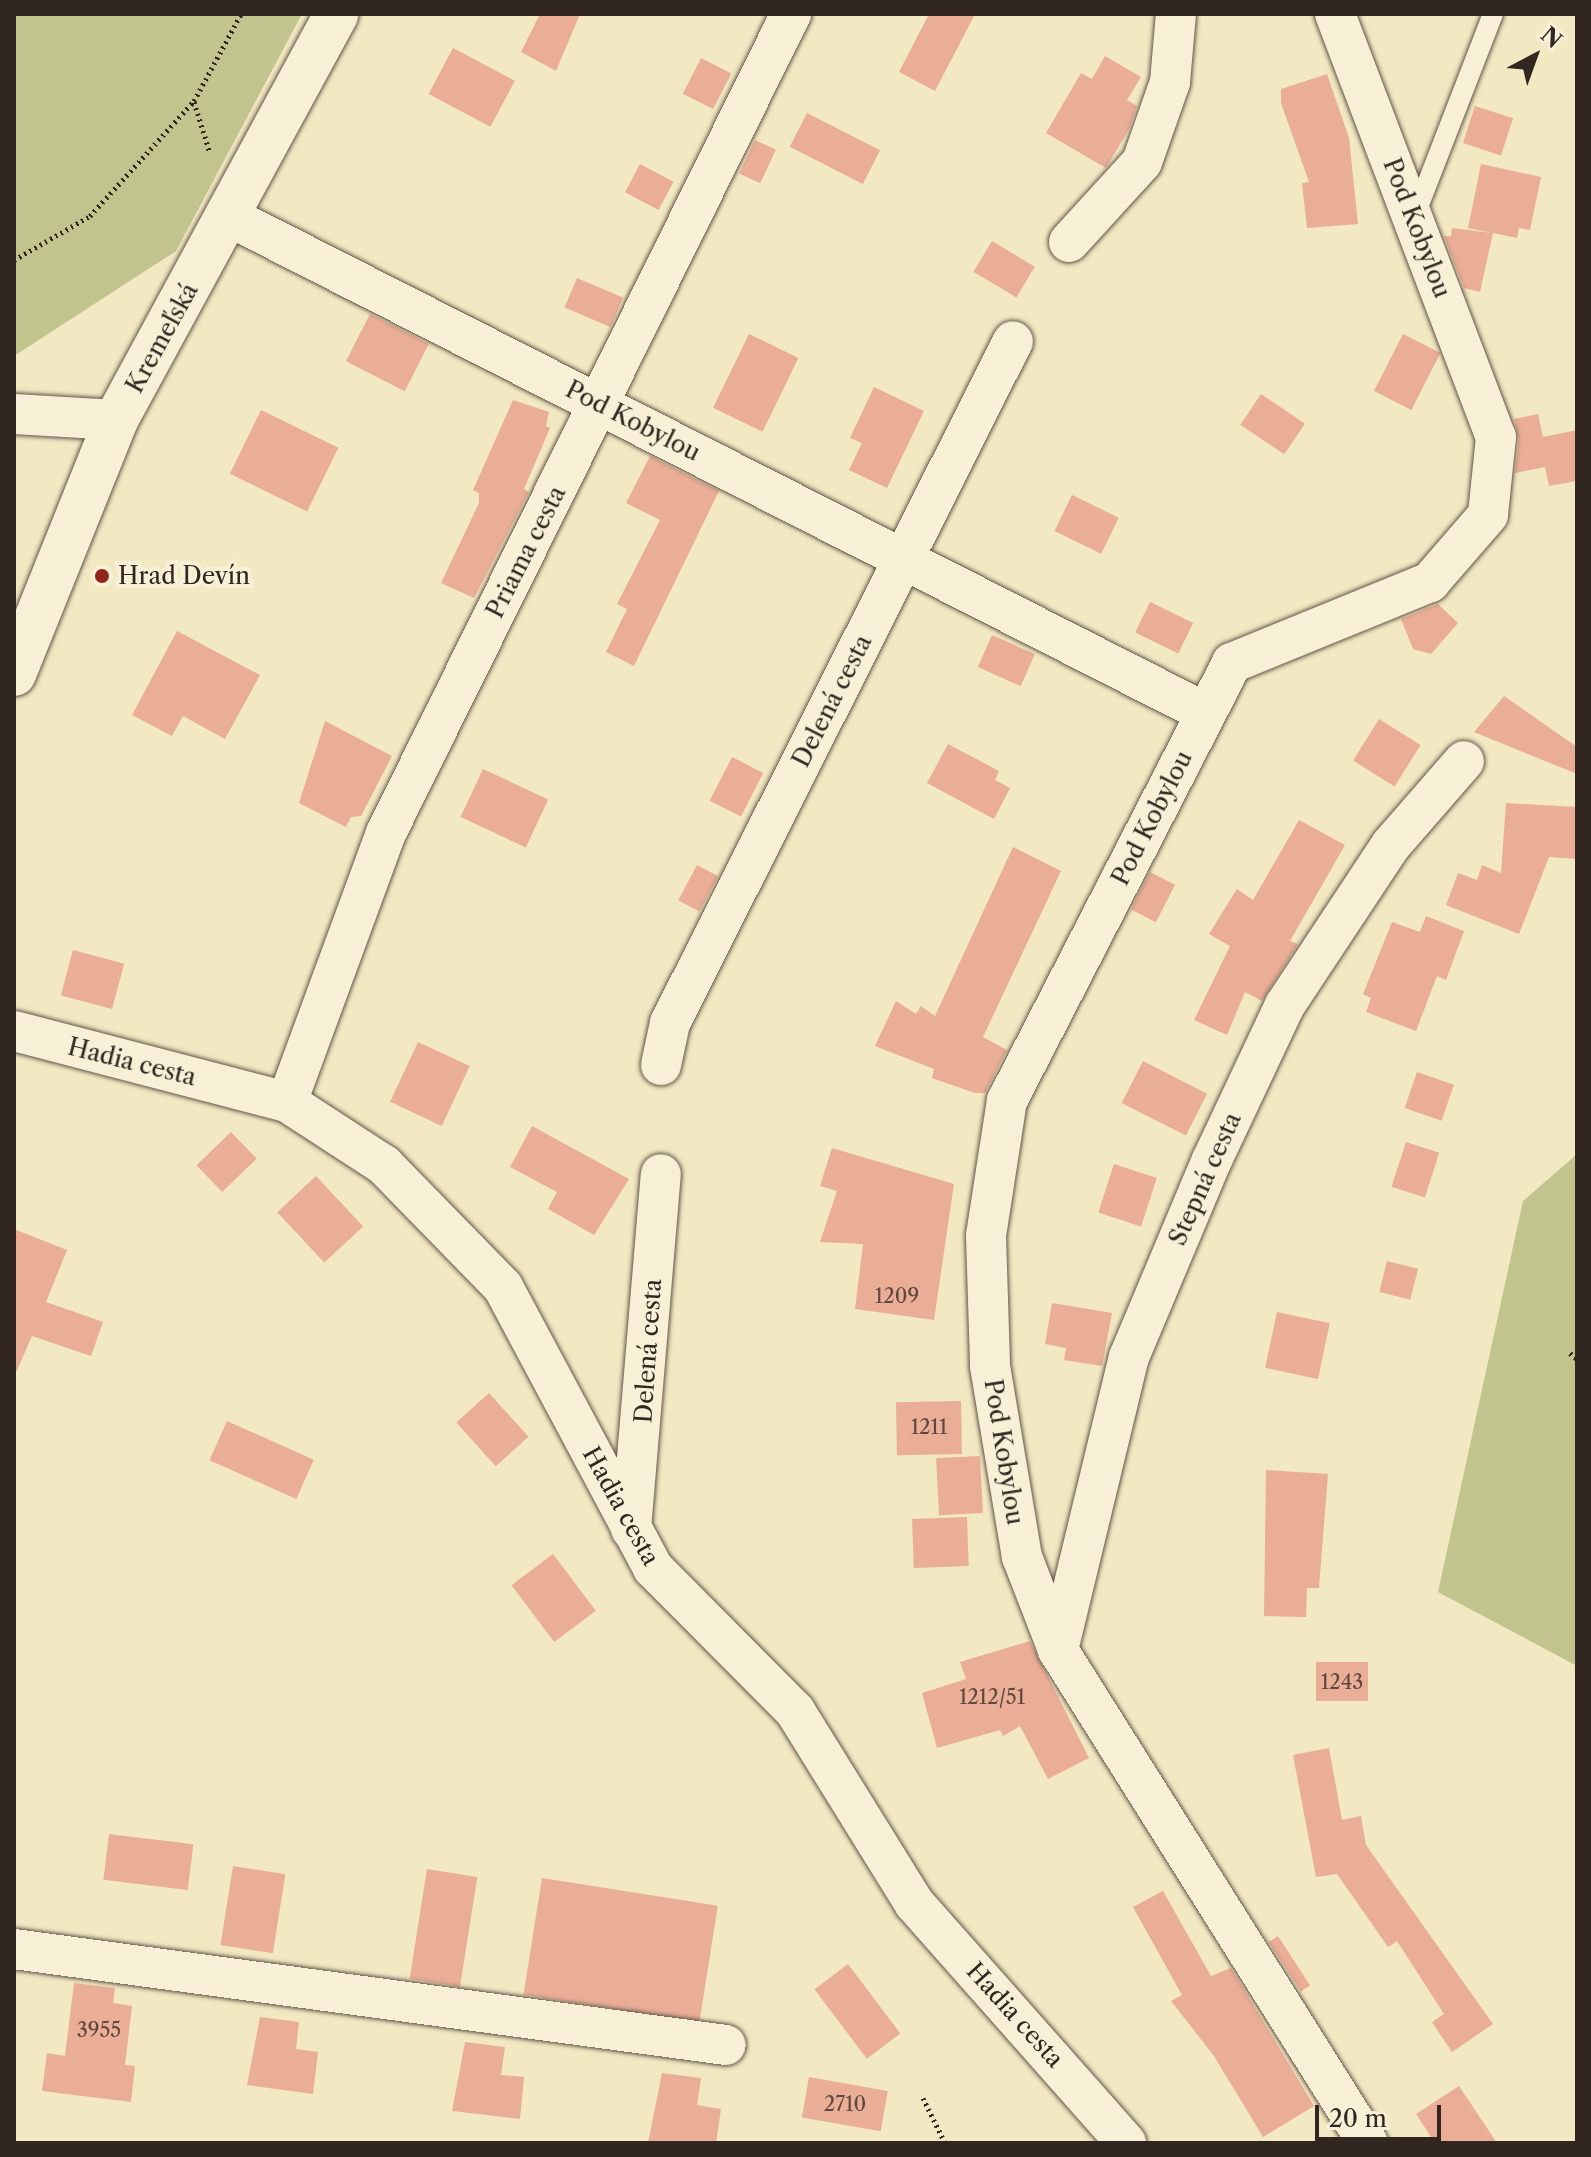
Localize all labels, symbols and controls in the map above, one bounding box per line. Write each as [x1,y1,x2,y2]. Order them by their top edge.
north arrow [1495,16,1575,96]
text: N [1535,21,1567,54]
street label: Pod Kobylou [1377,154,1457,302]
street label: Kremeľská [120,278,204,398]
street label: Pod Kobylou [561,375,705,467]
street label: Priama cesta [480,481,572,623]
place label: Hrad Devín [118,562,250,590]
marker: Hrad Devín [93,567,111,585]
street label: Delená cesta [786,630,878,772]
street label: Pod Kobylou [1106,746,1198,890]
street label: Hadia cesta [65,1032,199,1092]
street label: Stepná cesta [1163,1108,1247,1250]
street label: Delená cesta [629,1278,667,1424]
house number: 1209 [875,1284,919,1308]
street label: Pod Kobylou [978,1377,1030,1527]
house number: 1211 [911,1415,947,1439]
street label: Hadia cesta [577,1442,665,1570]
house number: 1243 [1321,1670,1363,1694]
house number: 1212/51 [959,1685,1025,1709]
street label: Hadia cesta [960,1956,1070,2074]
house number: 3955 [77,2018,121,2042]
scale bar [1319,2089,1445,2139]
house number: 2710 [824,2092,866,2116]
text: 20 m [1329,2104,1387,2133]

